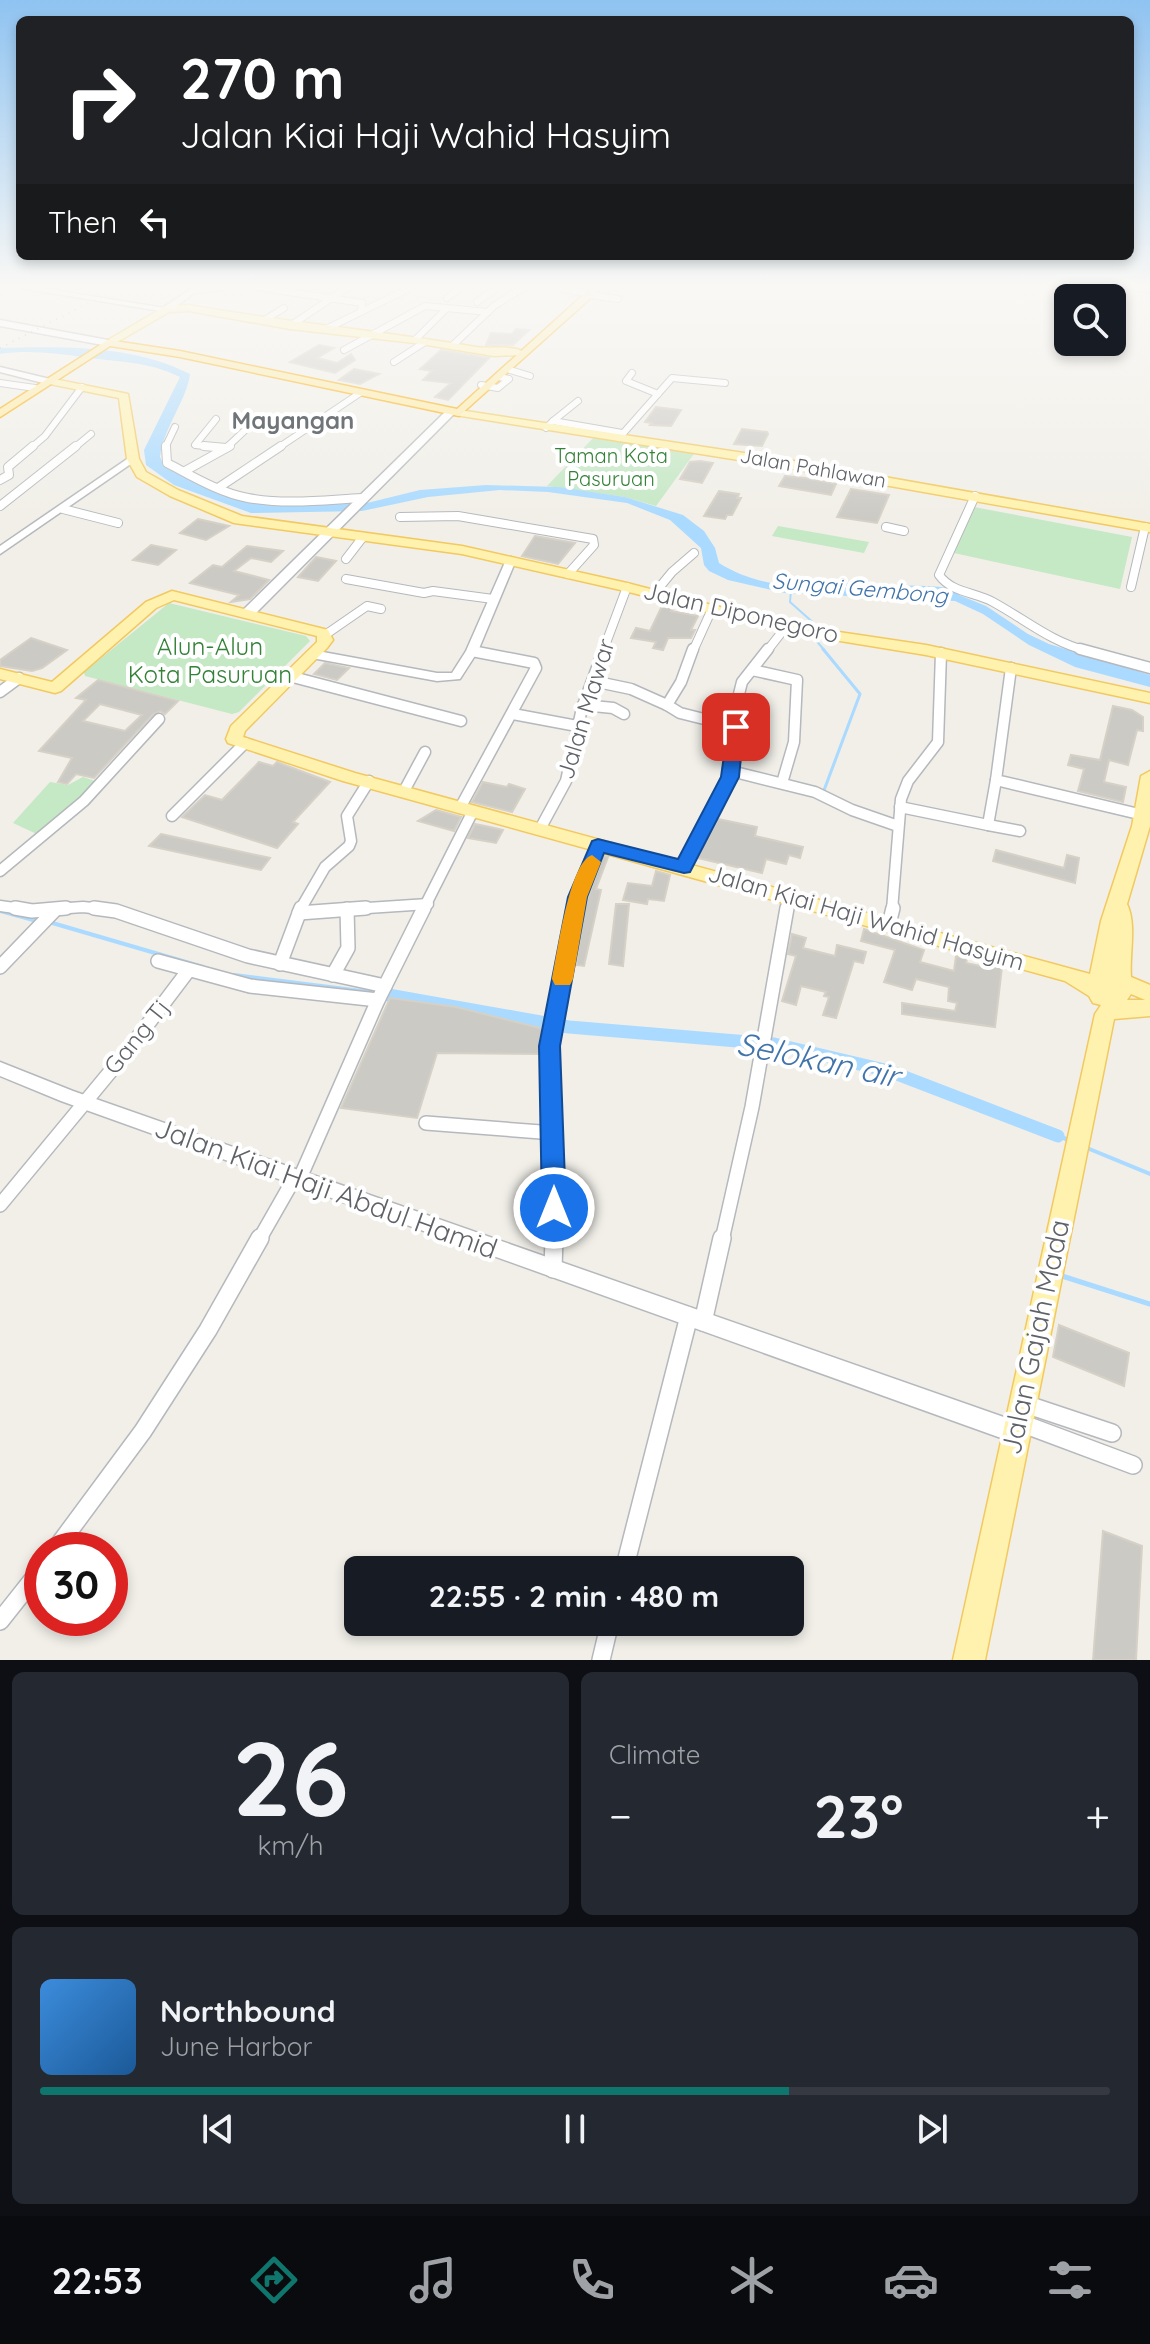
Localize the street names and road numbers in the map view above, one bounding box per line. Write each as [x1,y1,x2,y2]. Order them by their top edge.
street label: Jalan Pahlawan [738,442,888,493]
street label: Jalan Diponegoro [641,575,842,649]
street label: Jalan Mawar [550,635,621,782]
street label: Jalan Kiai Haji Wahid Hasyim [705,857,1028,977]
street label: Gang Tj [97,993,176,1080]
street label: Jalan Kiai Haji Abdul Hamid [150,1109,502,1266]
street label: Jalan Gajah Mada [993,1216,1076,1458]

